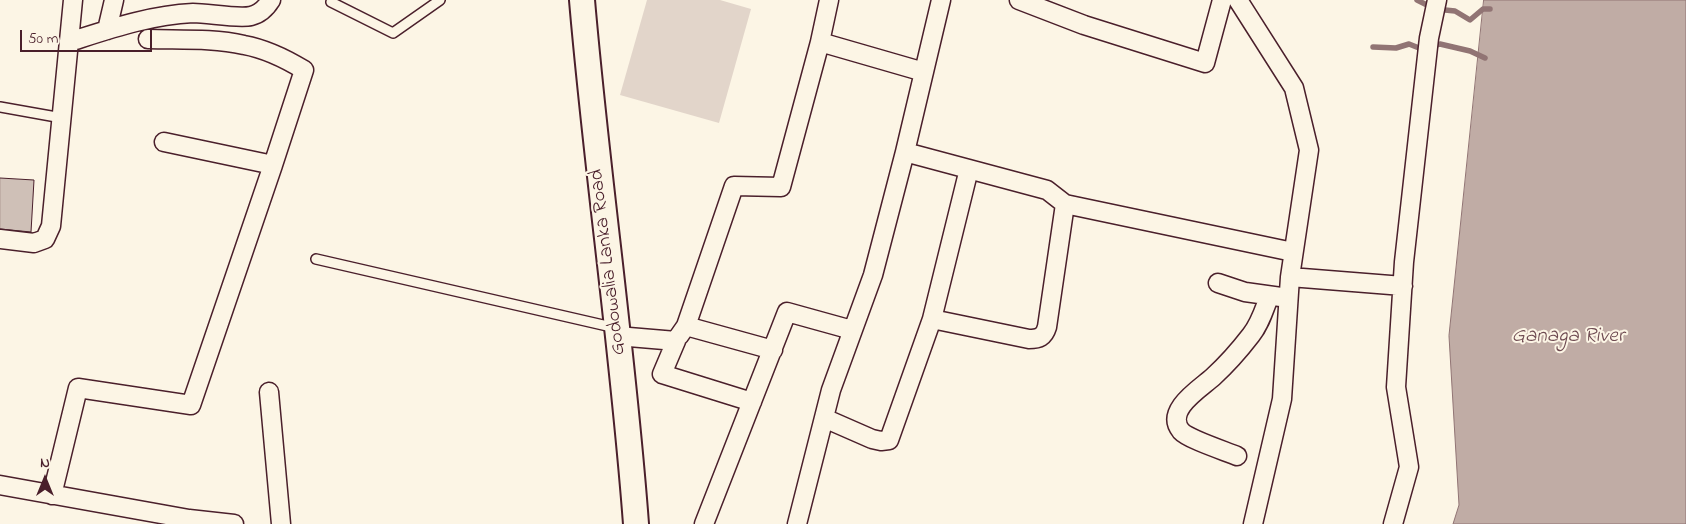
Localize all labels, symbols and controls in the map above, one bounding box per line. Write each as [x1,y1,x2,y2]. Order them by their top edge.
scale bar [22,20,155,52]
text: 50 m [28,28,58,50]
street label: Godowalia Lanka Road [586,168,632,356]
water label: Ganaga River [1512,325,1624,351]
text: N [40,453,50,474]
north arrow [20,454,70,504]

